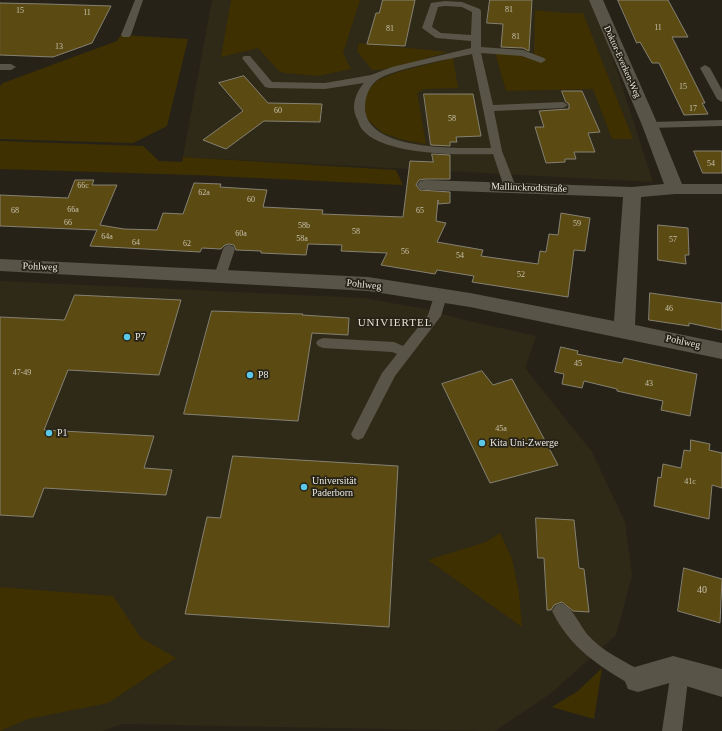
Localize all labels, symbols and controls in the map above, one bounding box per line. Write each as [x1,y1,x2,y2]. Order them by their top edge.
house number: 81 [505,5,513,15]
house number: 15 [16,6,24,16]
house number: 11 [83,8,91,18]
house number: 11 [654,23,662,33]
house number: 81 [386,24,394,34]
street label: Doktor-Everken-Weg [601,24,643,100]
house number: 81 [512,32,520,42]
house number: 13 [55,42,63,52]
house number: 15 [679,82,687,92]
house number: 17 [689,104,697,114]
house number: 60 [274,106,282,116]
house number: 58 [448,114,456,124]
house number: 54 [707,159,715,169]
house number: 66c [77,181,89,191]
street label: Mallinckrodtstraße [491,181,567,195]
house number: 62a [198,188,210,198]
house number: 60 [247,195,255,205]
house number: 66a [67,205,79,215]
house number: 68 [11,206,19,216]
house number: 65 [416,206,424,216]
house number: 66 [64,218,72,228]
house number: 59 [573,219,581,229]
house number: 58b [298,221,310,231]
house number: 58 [352,227,360,237]
house number: 60a [235,229,247,239]
house number: 64a [101,232,113,242]
house number: 58a [296,234,308,244]
house number: 57 [669,235,677,245]
house number: 64 [132,238,140,248]
house number: 62 [183,239,191,249]
house number: 56 [401,247,409,257]
house number: 54 [456,251,464,261]
street label: Pohlweg [22,260,58,274]
house number: 52 [517,270,525,280]
street label: Pohlweg [346,277,382,293]
house number: 46 [665,304,673,314]
district label: UNIVIERTEL [358,316,432,330]
place label: P7 [135,331,146,343]
marker: P7 [122,332,132,342]
street label: Pohlweg [665,332,701,352]
house number: 45 [574,359,582,369]
house number: 47-49 [13,368,31,378]
place label: P8 [258,369,269,381]
marker: P8 [245,370,255,380]
house number: 43 [645,379,653,389]
house number: 45a [495,424,507,434]
place label: P1 [57,427,68,439]
marker: P1 [44,428,54,438]
place label: Kita Uni-Zwerge [490,437,558,449]
marker: Kita Uni-Zwerge [477,438,487,448]
place label: Universität Paderborn [312,475,356,498]
house number: 41c [684,477,696,487]
marker: Universität Paderborn [299,482,309,492]
house number: 40 [697,584,707,596]

